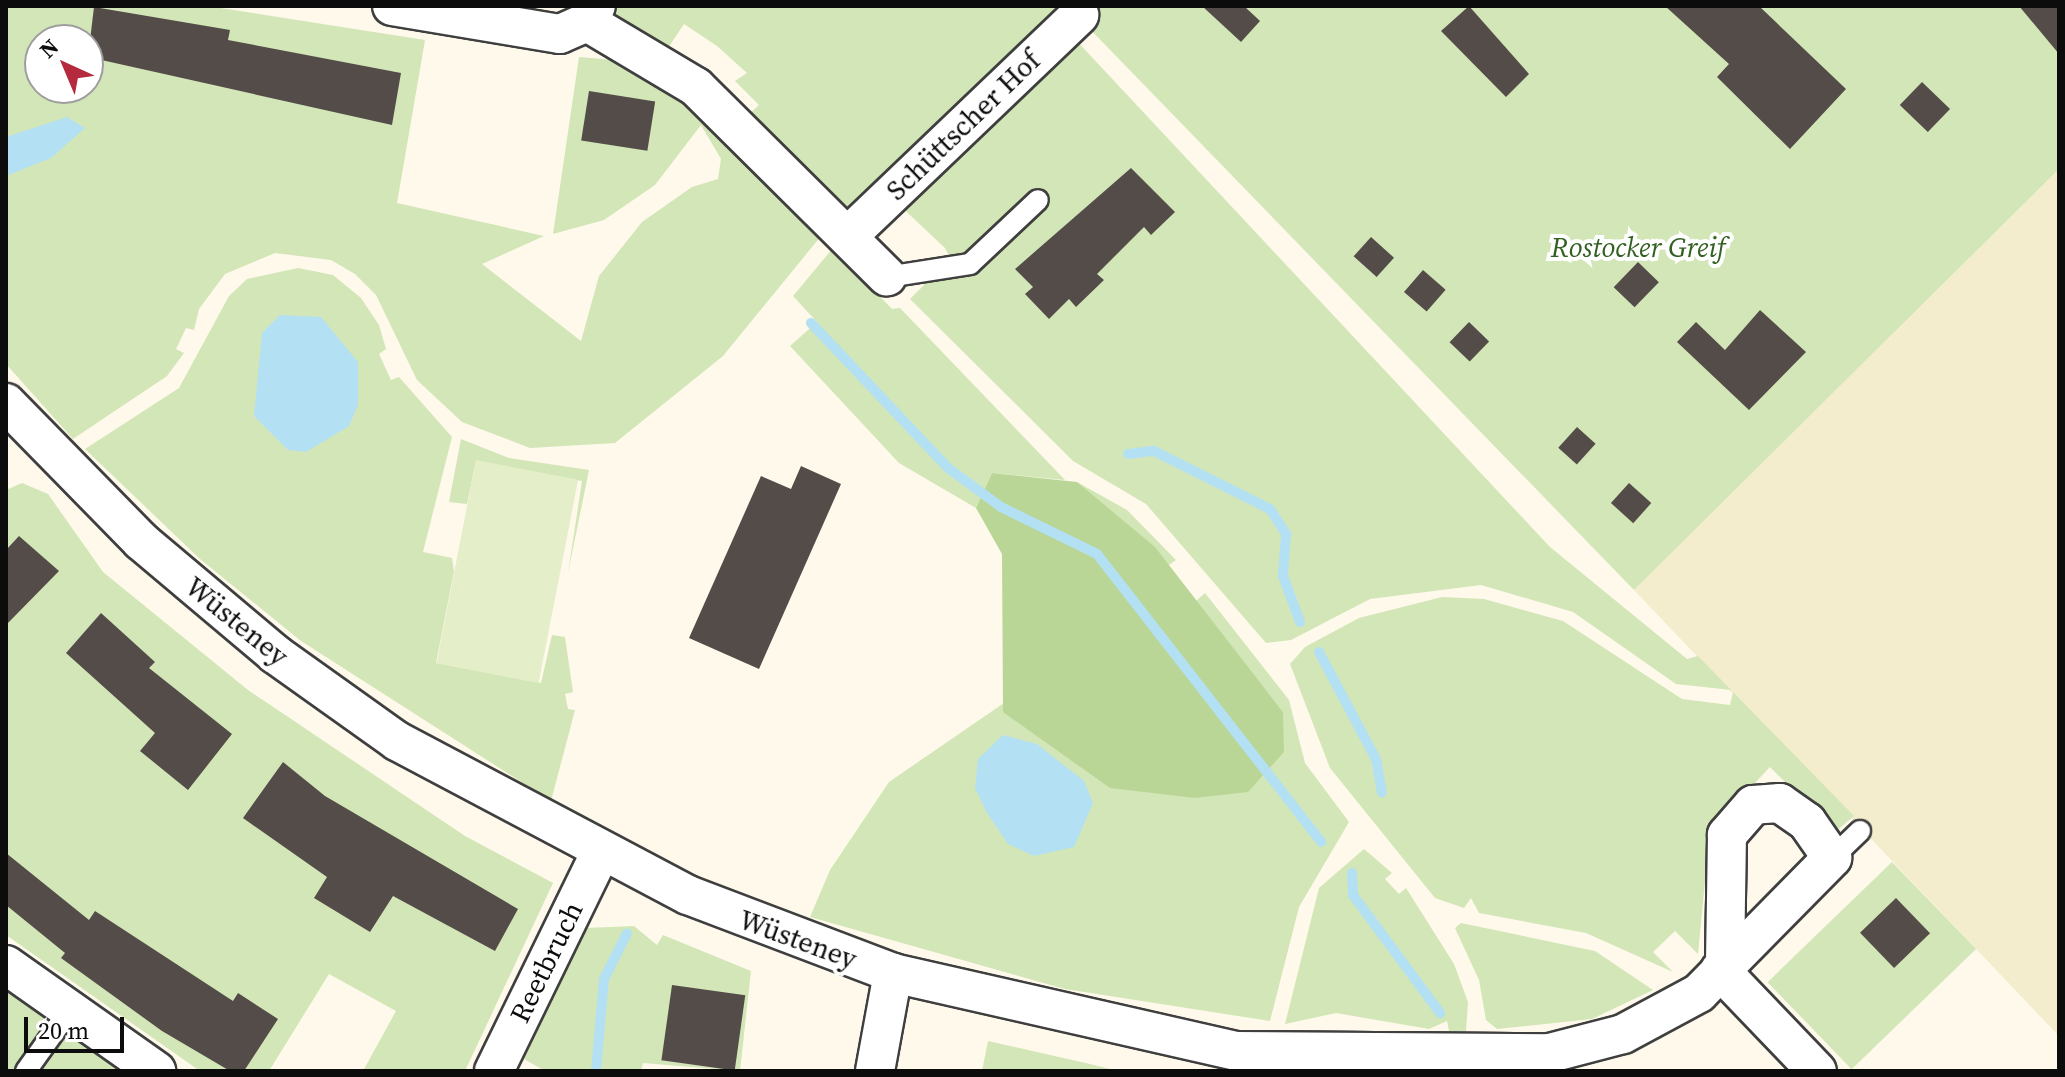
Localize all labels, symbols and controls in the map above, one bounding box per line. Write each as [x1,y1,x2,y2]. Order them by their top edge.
north arrow [24,24,104,104]
text: N [33,32,65,65]
street label: Schüttscher Hof [879,43,1047,207]
park label: Rostocker Greif [1551,230,1725,264]
street label: Wüsteney [179,569,295,673]
street label: Reetbruch [502,896,590,1028]
street label: Wüsteney [735,902,861,976]
scale bar [28,1001,128,1051]
text: 20 m [38,1014,89,1047]

